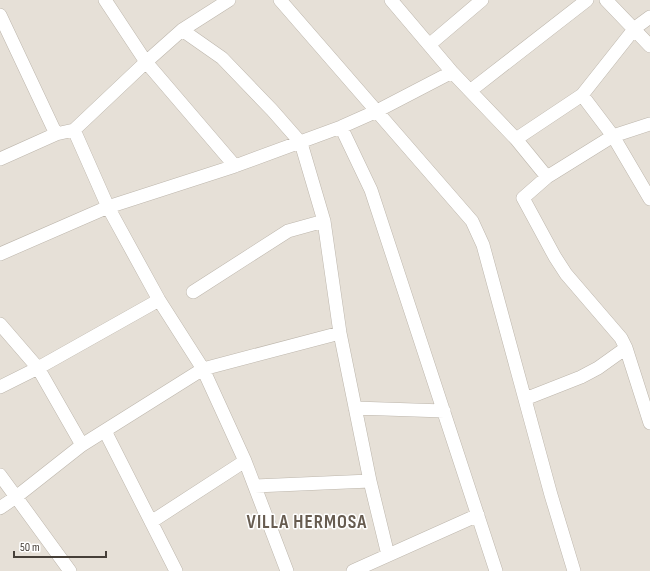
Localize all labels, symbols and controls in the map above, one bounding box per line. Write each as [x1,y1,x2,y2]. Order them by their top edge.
district label: VILLA HERMOSA [247,511,367,534]
scale bar [14,533,106,559]
text: 50 m [20,540,40,555]

